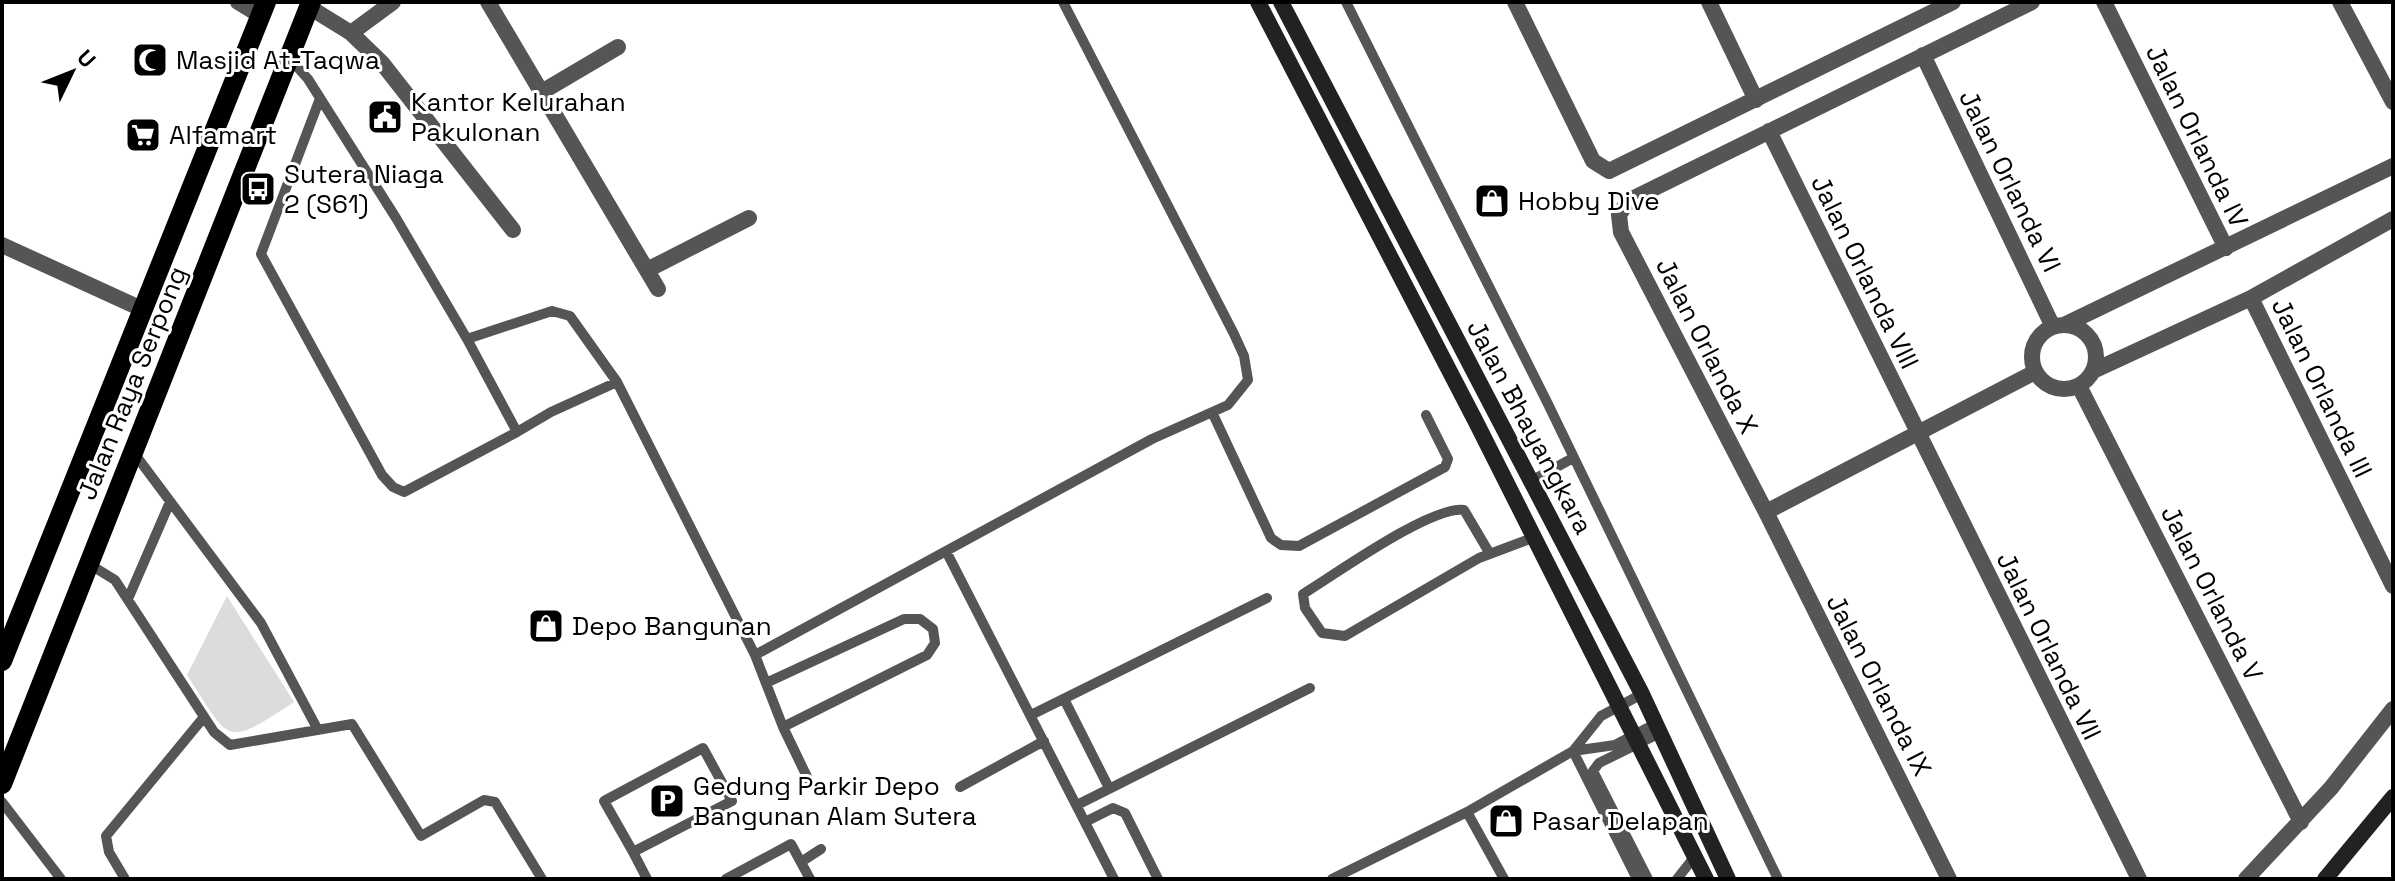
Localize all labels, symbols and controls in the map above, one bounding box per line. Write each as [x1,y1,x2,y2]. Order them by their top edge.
north arrow [32,32,112,112]
street label: Jalan Orlanda IV [2138,39,2256,233]
mosque icon: Masjid At-Taqwa [131,41,169,79]
text: U [71,43,102,73]
place label: Masjid At-Taqwa [176,43,380,77]
street label: Jalan Orlanda VI [1951,84,2069,278]
place label: Kantor Kelurahan Pakulonan [411,85,626,149]
public building icon: Kantor Kelurahan Pakulonan [366,98,404,136]
supermarket icon: Alfamart [124,116,162,154]
place label: Alfamart [169,118,277,152]
place label: Sutera Niaga 2 (S61) [284,157,444,221]
bus stop icon: Sutera Niaga 2 (S61) [239,170,277,208]
street label: Jalan Orlanda VIII [1803,170,1927,374]
shop icon: Hobby Dive [1473,182,1511,220]
place label: Hobby Dive [1518,184,1660,218]
street label: Jalan Orlanda X [1648,252,1766,440]
street label: Jalan Raya Serpong [70,261,194,505]
street label: Jalan Orlanda III [2264,293,2380,483]
street label: Jalan Bhayangkara [1459,314,1601,540]
street label: Jalan Orlanda V [2153,500,2271,686]
street label: Jalan Orlanda VII [1989,546,2109,746]
street label: Jalan Orlanda IX [1819,588,1939,782]
shop icon: Depo Bangunan [527,607,565,645]
place label: Depo Bangunan [572,609,772,643]
place label: Gedung Parkir Depo Bangunan Alam Sutera [693,769,977,833]
parking icon: Gedung Parkir Depo Bangunan Alam Sutera [648,782,686,820]
shop icon: Pasar Delapan [1487,802,1525,840]
place label: Pasar Delapan [1532,804,1709,838]

